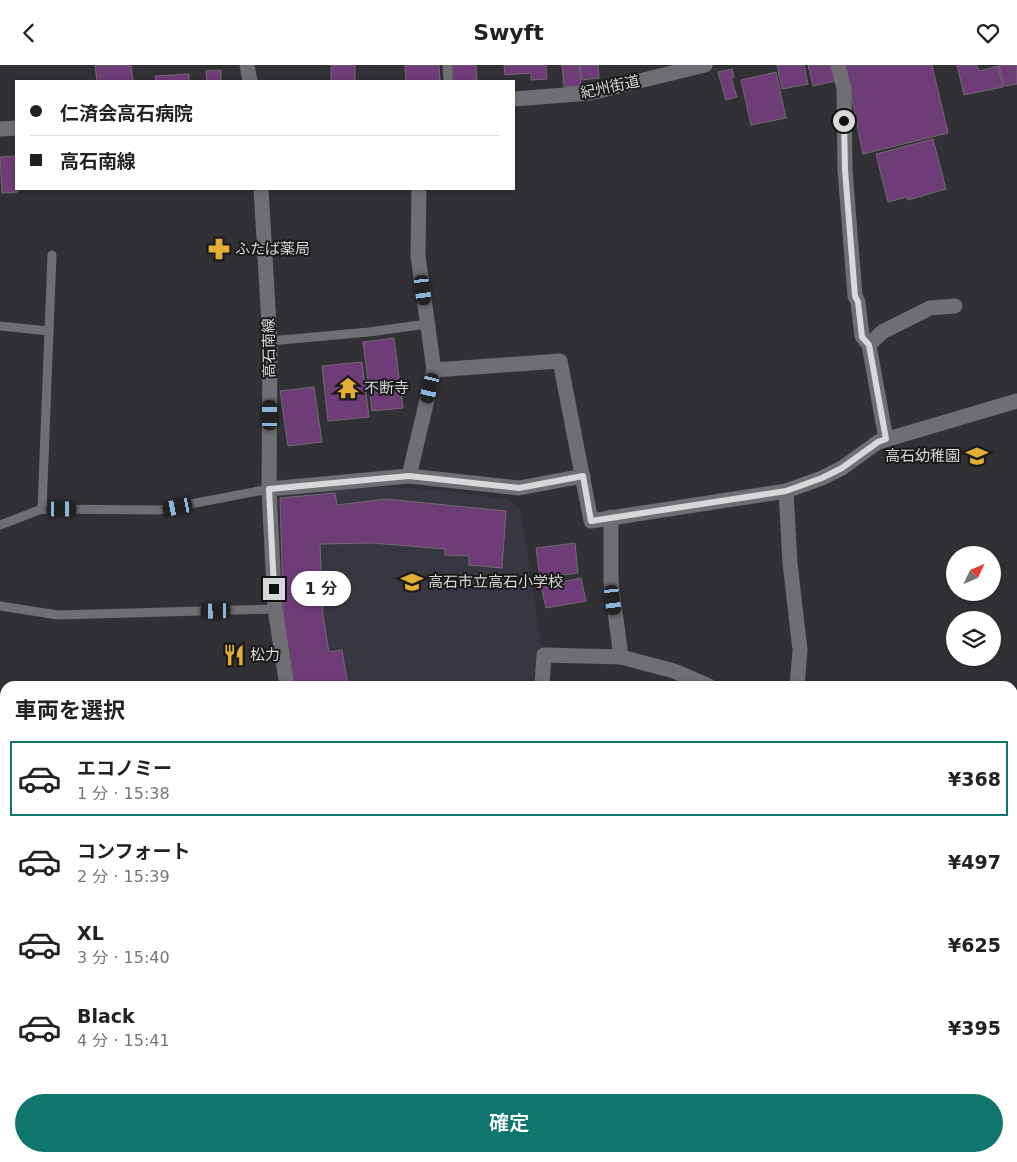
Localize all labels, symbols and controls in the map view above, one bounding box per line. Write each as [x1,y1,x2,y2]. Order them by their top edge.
icon: back [15,19,43,47]
icon: heart [974,19,1002,47]
text: Swyft [473,20,544,45]
street label: 紀州街道 [579,72,641,102]
text: 仁済会高石病院 [60,102,193,124]
route start [833,110,855,132]
text: 高石南線 [60,150,136,172]
pharmacy icon: ふたば薬局 [206,236,232,262]
place label: ふたば薬局 [235,240,310,258]
car [413,274,432,306]
street label: 高石南線 [259,318,279,378]
car [419,372,440,404]
temple icon: 不断寺 [335,375,361,401]
place label: 不断寺 [364,379,409,397]
car [262,400,277,430]
school or university icon: 高石幼稚園 [964,443,990,469]
place label: 高石幼稚園 [885,447,960,465]
car [161,497,194,517]
car [47,502,77,517]
north arrow [946,546,1001,601]
map controls [946,546,1001,666]
school or university icon: 高石市立高石小学校 [399,569,425,595]
callout: 1 分 [292,571,352,607]
place label: 高石市立高石小学校 [428,573,563,591]
route end [263,578,285,600]
text: 1 分 [305,579,337,598]
car [603,584,622,616]
car [200,603,231,619]
button: layers [946,611,1001,666]
restaurant icon: 松力 [221,642,247,668]
place label: 松力 [250,646,280,664]
text: 車両を選択 [15,698,125,723]
icon: car [17,756,62,801]
text: エコノミー [77,757,172,779]
text: ¥368 [948,768,1001,790]
text: 1 分 · 15:38 [77,784,170,803]
icon: car [17,839,62,884]
text: コンフォート [77,840,190,862]
text: ¥497 [948,851,1001,873]
text: 2 分 · 15:39 [77,867,170,886]
icon: car [17,922,62,967]
text: XL [77,922,104,944]
text: ¥625 [948,934,1001,956]
text: 3 分 · 15:40 [77,948,170,967]
icon: car [17,1005,62,1050]
text: Black [77,1005,135,1027]
text: ¥395 [948,1017,1001,1039]
text: 4 分 · 15:41 [77,1031,170,1050]
button: 確定 [15,1094,1003,1152]

